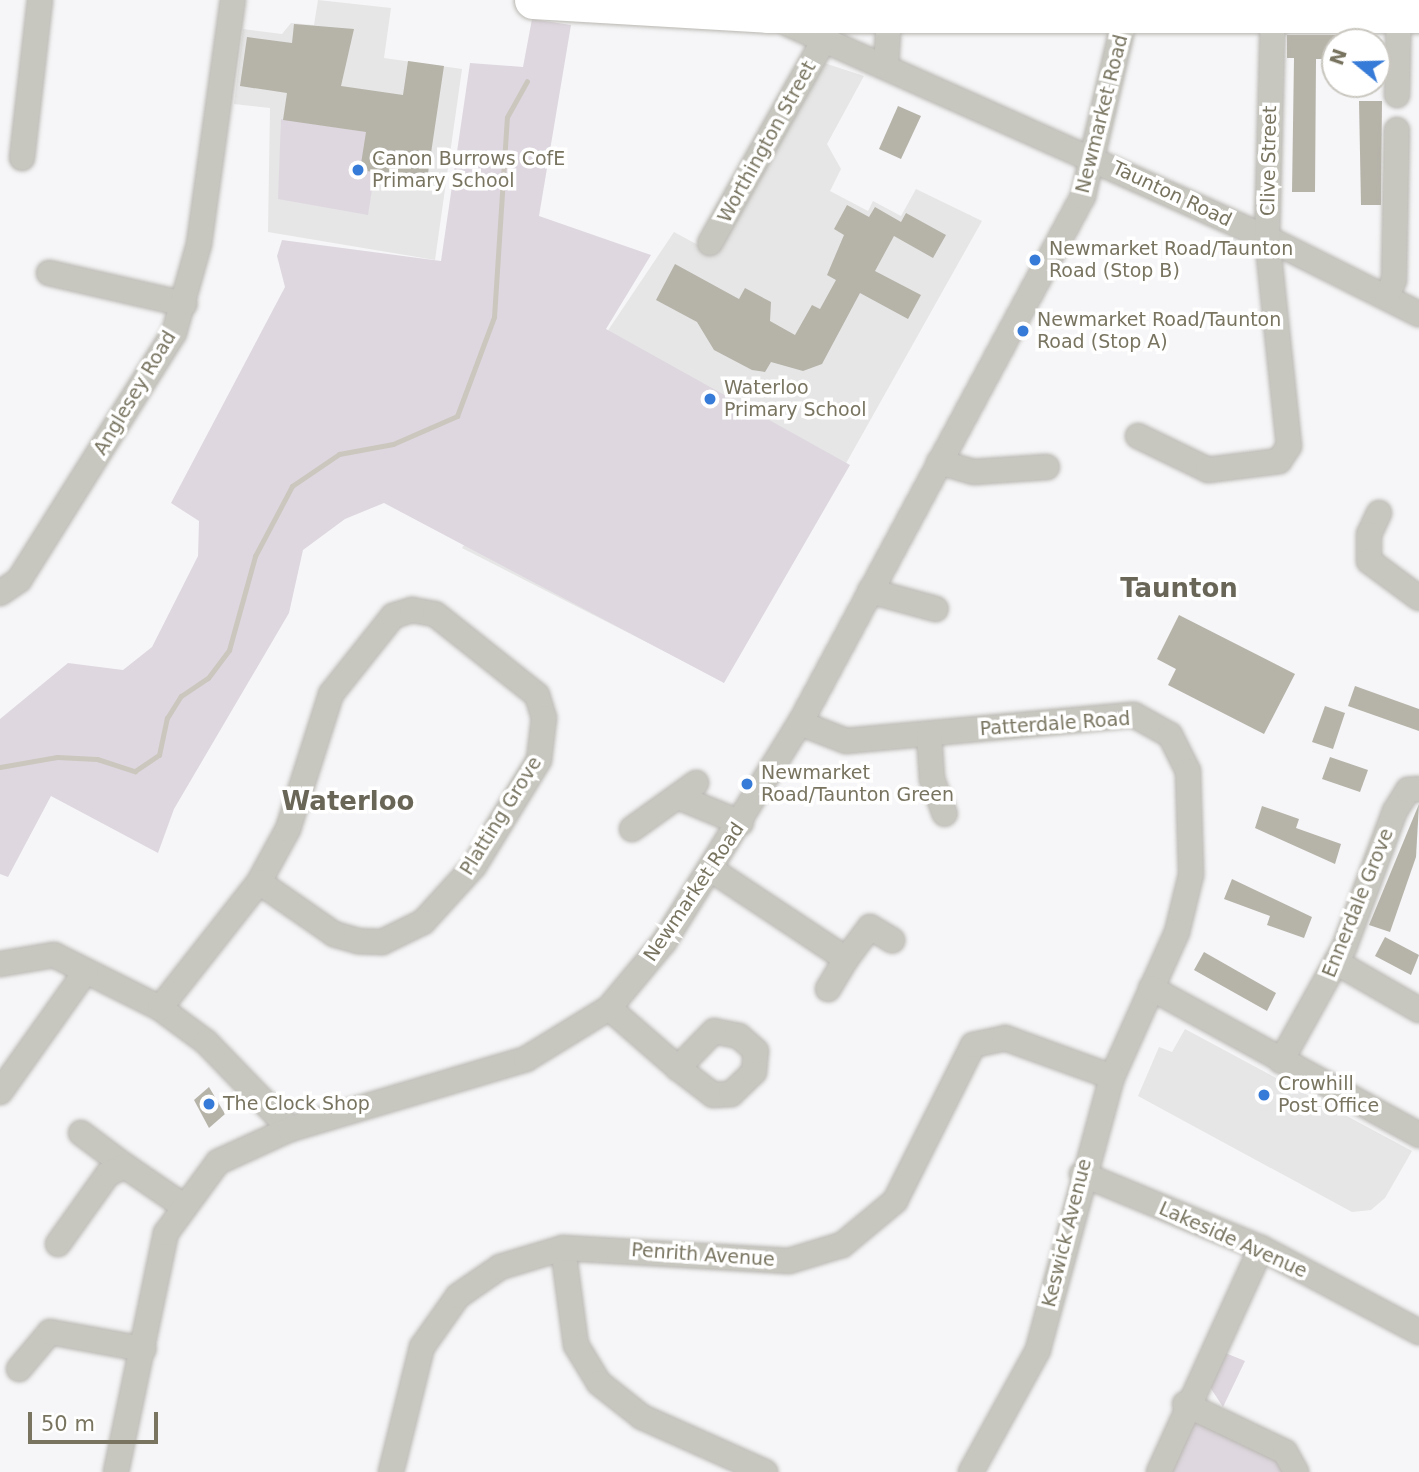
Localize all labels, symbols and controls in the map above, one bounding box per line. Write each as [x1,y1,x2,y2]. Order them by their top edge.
north arrow [1321,28,1391,98]
street label: Newmarket Road [1071,32,1133,196]
text: N [1325,46,1351,68]
street label: Worthington Street [713,57,821,227]
street label: Clive Street [1257,106,1281,216]
place label: Canon Burrows CofE Primary School [372,148,565,192]
street label: Taunton Road [1109,156,1235,232]
marker: Canon Burrows CofE Primary School [350,162,366,178]
place label: Newmarket Road/Taunton Road (Stop B) [1049,238,1293,282]
marker: Newmarket Road/Taunton Road (Stop B) [1027,252,1043,268]
place label: Newmarket Road/Taunton Road (Stop A) [1037,309,1281,353]
marker: Newmarket Road/Taunton Road (Stop A) [1015,323,1031,339]
street label: Anglesey Road [89,327,181,459]
place label: Waterloo Primary School [724,377,867,421]
marker: Waterloo Primary School [702,391,718,407]
district label: Taunton [1120,573,1238,605]
street label: Patterdale Road [979,707,1131,741]
street label: Platting Grove [455,753,547,879]
place label: Newmarket Road/Taunton Green [761,762,954,806]
marker: Newmarket Road/Taunton Green [739,776,755,792]
district label: Waterloo [282,786,414,818]
street label: Newmarket Road [639,818,749,966]
street label: Ennerdale Grove [1318,825,1398,981]
place label: Crowhill Post Office [1278,1073,1379,1117]
marker: Crowhill Post Office [1256,1087,1272,1103]
place label: The Clock Shop [223,1093,370,1115]
marker: The Clock Shop [201,1096,217,1112]
street label: Keswick Avenue [1038,1156,1096,1310]
street label: Lakeside Avenue [1155,1197,1311,1283]
street label: Penrith Avenue [631,1239,775,1271]
scale bar [32,1398,161,1442]
text: 50 m [41,1412,95,1436]

